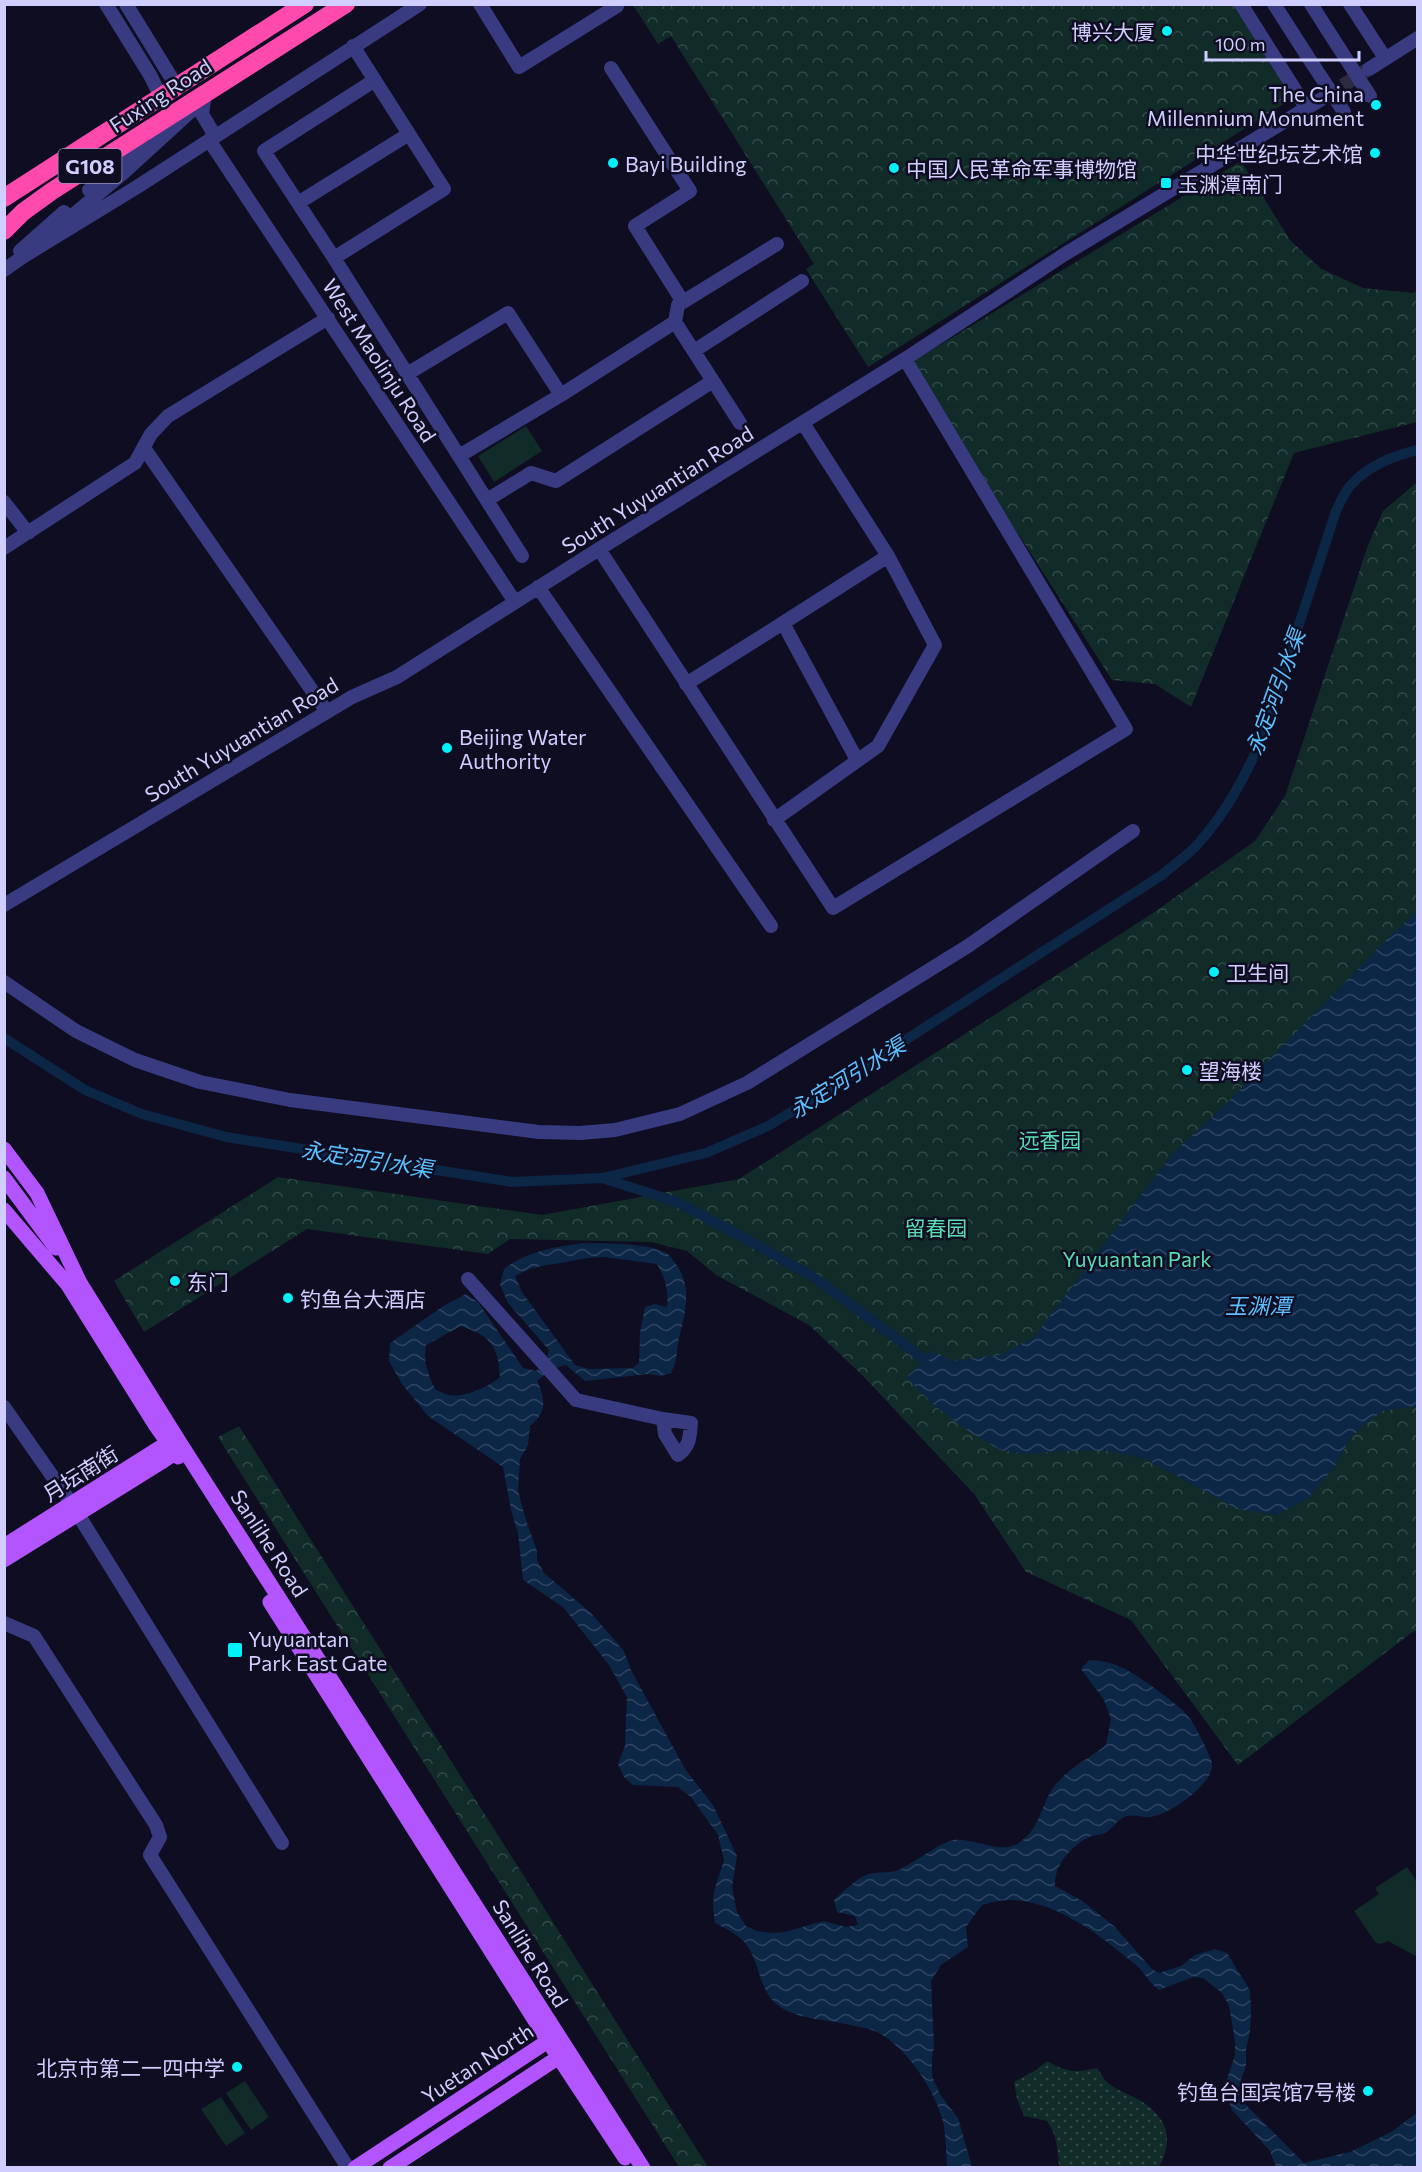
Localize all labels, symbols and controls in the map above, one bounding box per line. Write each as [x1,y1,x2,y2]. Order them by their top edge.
place label: 博兴大厦 [1071,19,1155,44]
marker: 博兴大厦 [1160,24,1174,38]
scale bar [1206,24,1359,62]
text: 100 m [1215,33,1265,55]
street label: Fuxing Road [104,53,216,137]
place label: The China Millennium Monument [1147,81,1364,130]
marker: The China Millennium Monument [1369,98,1383,112]
place label: 中华世纪坛艺术馆 [1195,141,1363,166]
marker: 中华世纪坛艺术馆 [1368,146,1382,160]
road number: G108 [58,149,122,183]
place label: Bayi Building [625,151,747,176]
marker: Bayi Building [606,156,620,170]
place label: 中国人民革命军事博物馆 [906,156,1137,181]
marker: 中国人民革命军事博物馆 [887,161,901,175]
place label: 玉渊潭南门 [1178,171,1283,196]
marker: 玉渊潭南门 [1159,176,1173,190]
street label: West Maolinju Road [318,274,442,446]
street label: South Yuyuantian Road [557,420,757,558]
water label: 永定河引水渠 [1240,623,1311,759]
street label: South Yuyuantian Road [140,671,342,807]
place label: Beijing Water Authority [459,724,586,773]
marker: Beijing Water Authority [440,741,454,755]
place label: 卫生间 [1226,960,1289,985]
marker: 卫生间 [1207,965,1221,979]
water label: 永定河引水渠 [784,1029,913,1123]
place label: 望海楼 [1199,1058,1262,1083]
marker: 望海楼 [1180,1063,1194,1077]
park label: 远香园 [1019,1127,1082,1152]
water label: 永定河引水渠 [300,1135,437,1183]
park label: 留春园 [905,1215,968,1240]
park label: Yuyuantan Park [1062,1246,1212,1271]
place label: 东门 [187,1269,229,1294]
marker: 东门 [168,1274,182,1288]
place label: 钓鱼台大酒店 [300,1286,426,1311]
marker: 钓鱼台大酒店 [281,1291,295,1305]
water label: 玉渊潭 [1225,1292,1295,1319]
street label: 月坛南街 [38,1440,122,1506]
street label: Sanlihe Road [226,1485,314,1601]
place label: Yuyuantan Park East Gate [248,1626,387,1675]
marker: Yuyuantan Park East Gate [226,1641,244,1659]
street label: Sanlihe Road [488,1895,574,2011]
street label: Yuetan North [416,2018,538,2108]
place label: 北京市第二一四中学 [36,2055,225,2080]
marker: 北京市第二一四中学 [230,2060,244,2074]
place label: 钓鱼台国宾馆7号楼 [1177,2079,1356,2104]
marker: 钓鱼台国宾馆7号楼 [1361,2084,1375,2098]

